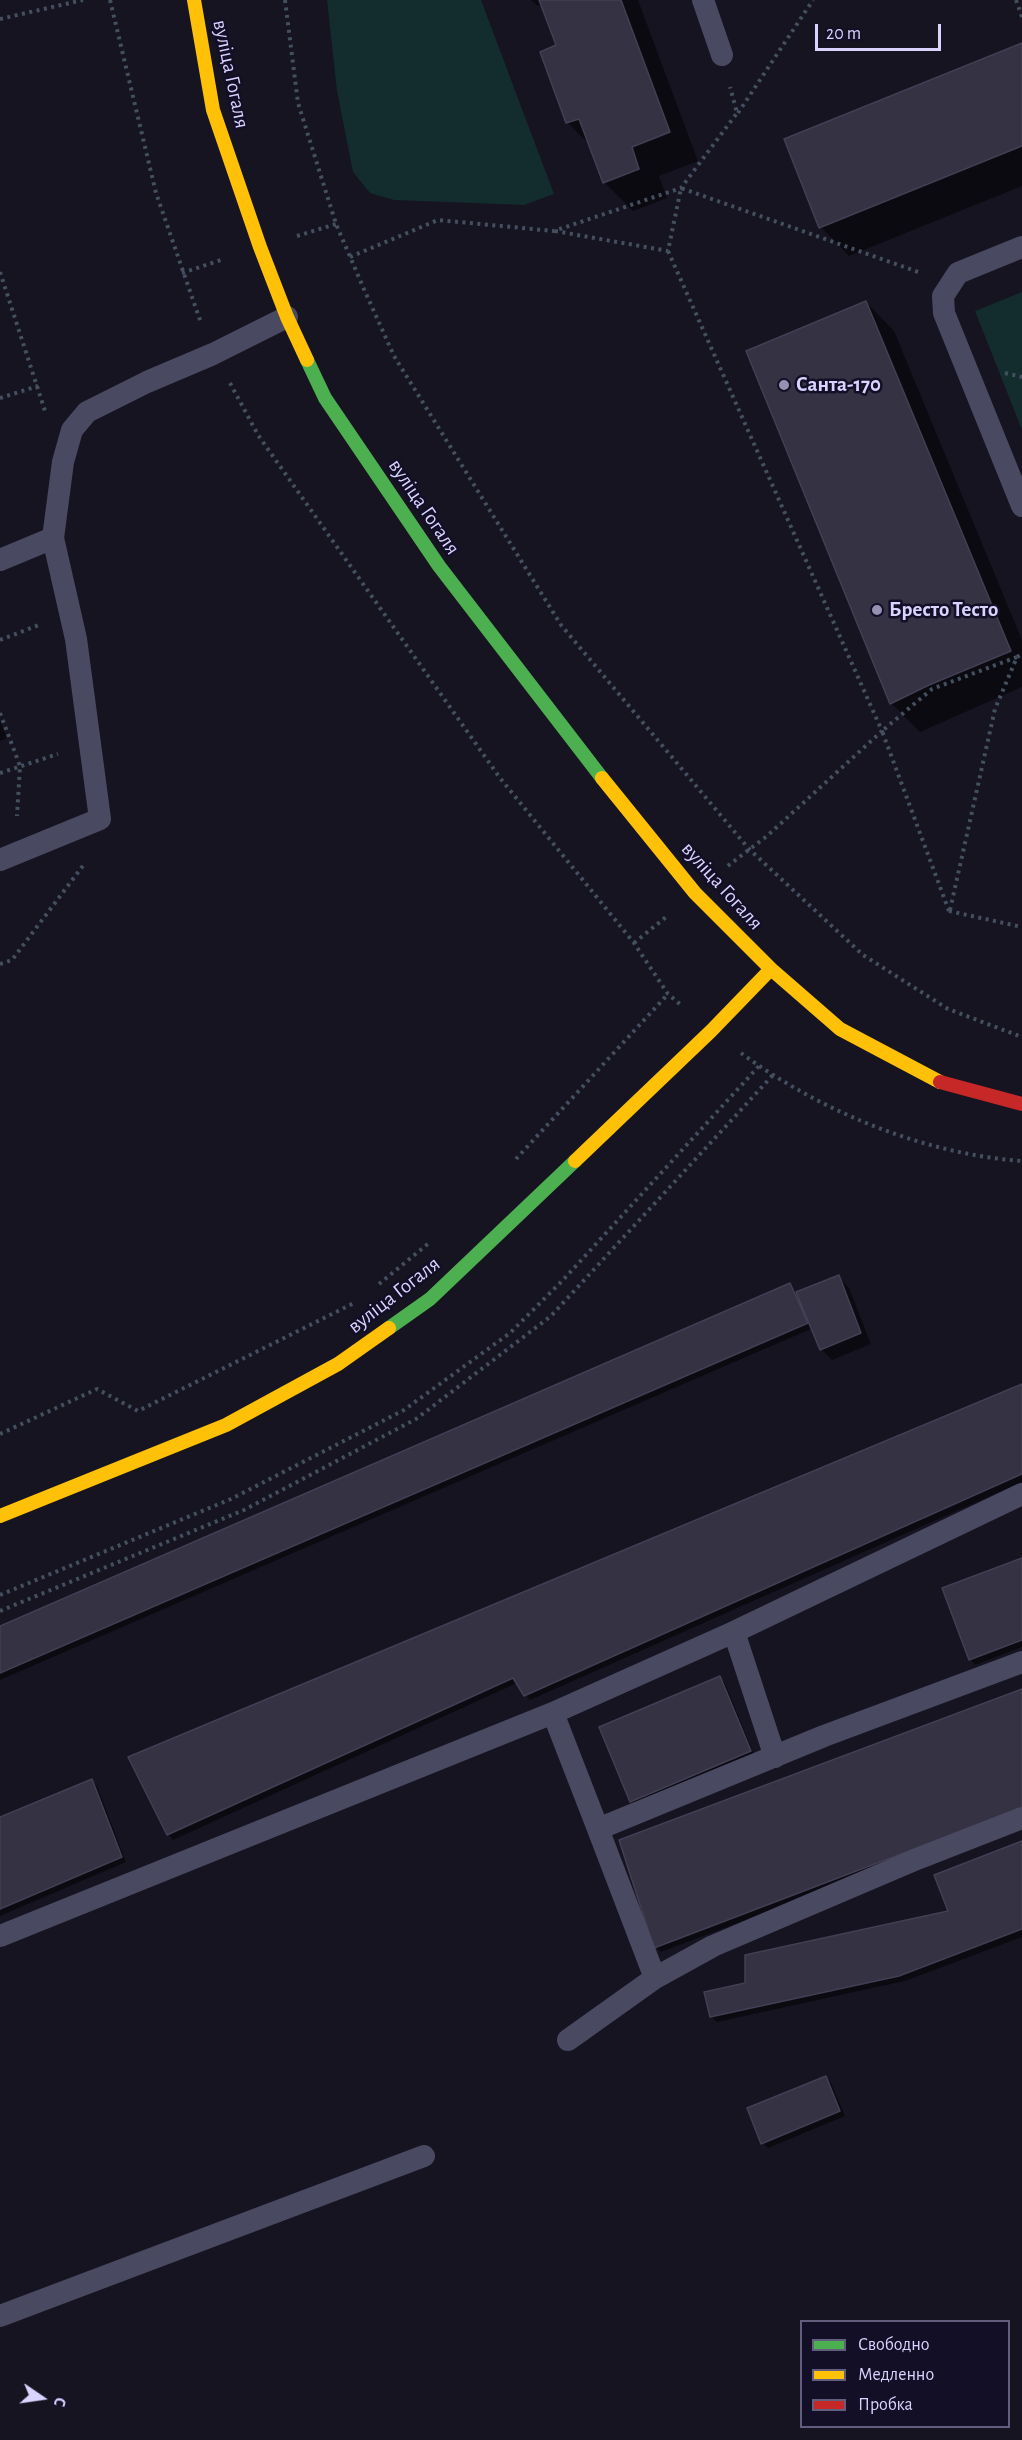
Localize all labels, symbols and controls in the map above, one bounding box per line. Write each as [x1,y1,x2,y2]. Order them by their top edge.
scale bar [818,12,944,50]
street label: вуліца Гогаля [207,17,255,131]
text: 20 m [826,25,861,43]
place label: Санта-170 [796,372,881,398]
marker: Санта-170 [777,378,791,392]
street label: вуліца Гогаля [383,454,465,560]
place label: Бресто Тесто [889,597,998,623]
marker: Бресто Тесто [870,603,884,617]
street label: вуліца Гогаля [676,837,768,935]
street label: вуліца Гогаля [343,1251,445,1339]
legend [800,2320,1010,2428]
text: Свободно [858,2336,930,2354]
text: Медленно [858,2366,934,2384]
north arrow [12,2368,72,2428]
text: С [51,2396,68,2408]
text: Пробка [858,2396,913,2414]

